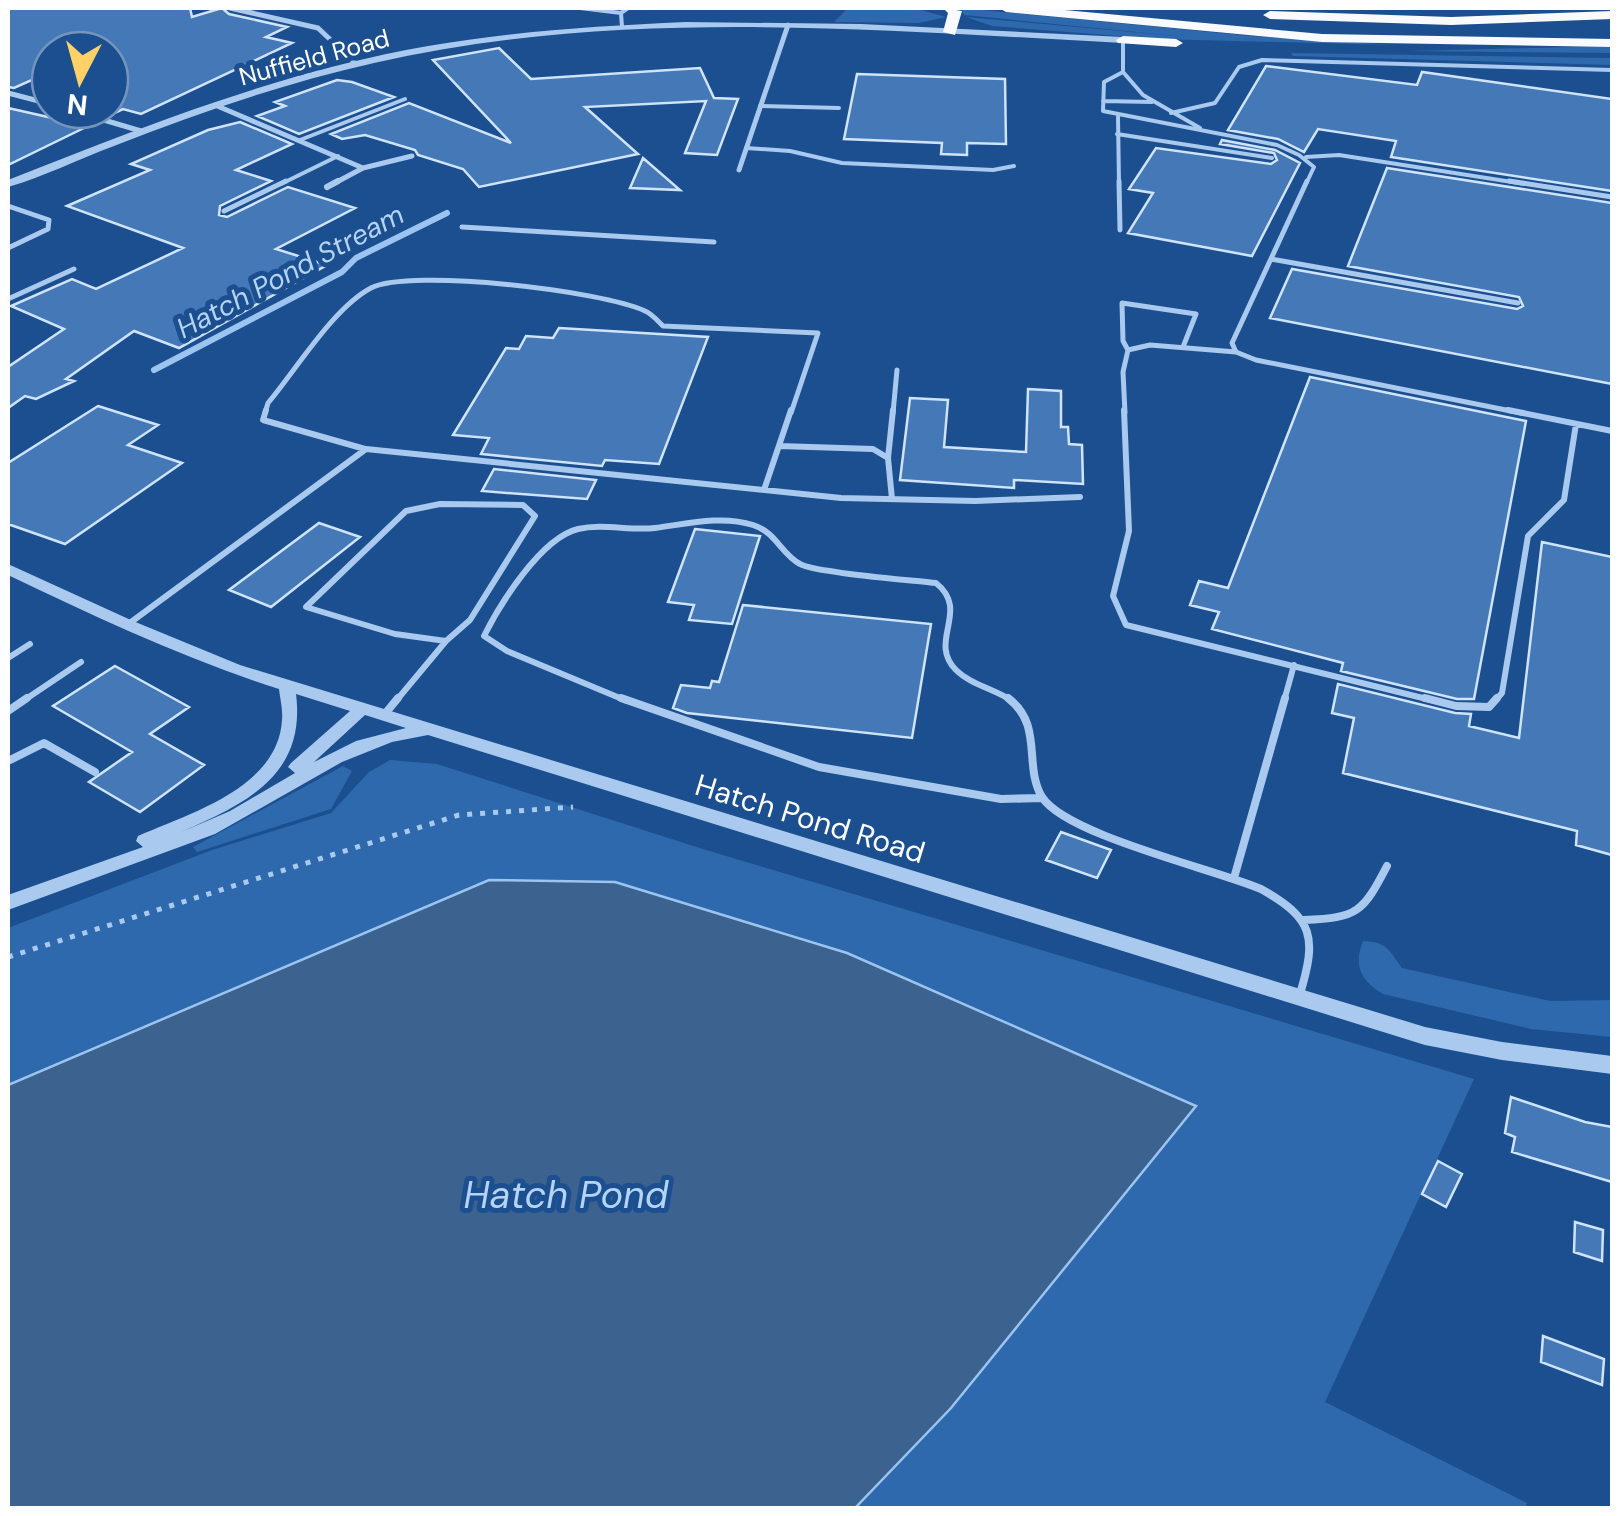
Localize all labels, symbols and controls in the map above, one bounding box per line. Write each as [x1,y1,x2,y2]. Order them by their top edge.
street label: Nuffield Road [235,22,393,93]
north arrow [30,30,130,130]
text: N [65,85,90,124]
water label: Hatch Pond Stream [170,196,410,347]
street label: Hatch Pond Road [691,765,930,872]
water label: Hatch Pond [464,1170,670,1220]

